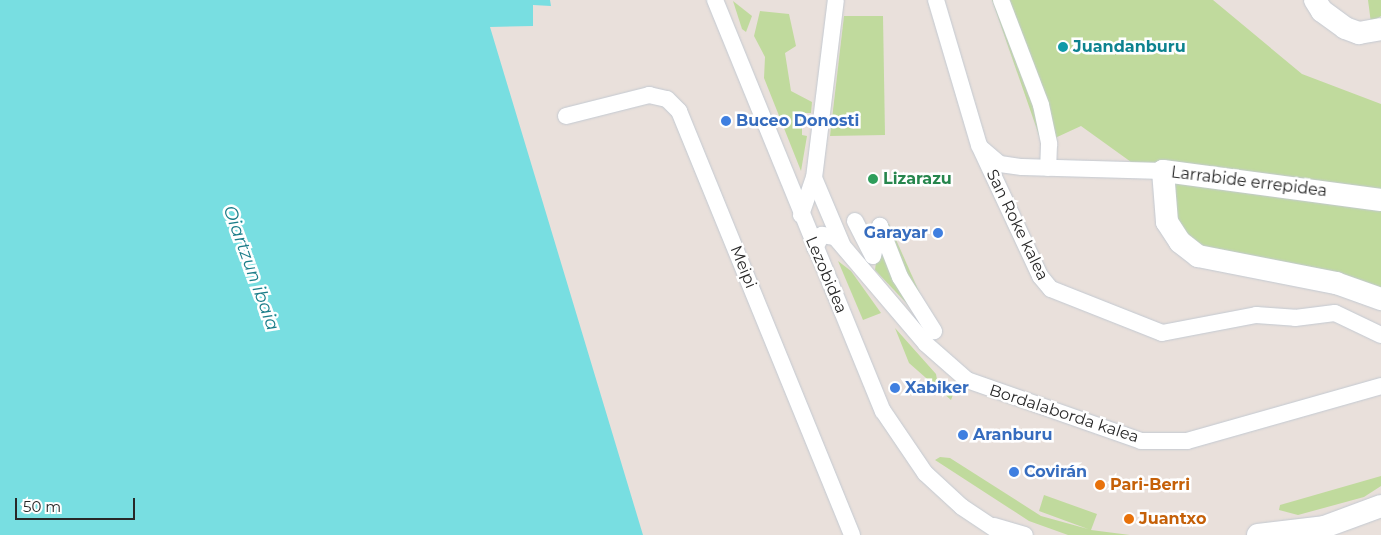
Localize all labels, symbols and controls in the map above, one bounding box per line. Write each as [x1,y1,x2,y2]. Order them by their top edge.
place label: Juandanburu [1073,37,1186,57]
marker: Juandanburu [1057,41,1069,53]
place label: Buceo Donosti [736,111,859,131]
marker: Buceo Donosti [720,115,732,127]
street label: Larrabide errepidea [1170,163,1328,201]
street label: San Roke kalea [982,166,1052,284]
place label: Lizarazu [883,169,952,189]
marker: Lizarazu [867,173,879,185]
water label: Oiartzun ibaia [218,203,284,333]
place label: Garayar [864,223,928,243]
marker: Garayar [932,227,944,239]
street label: Lezobidea [801,234,851,316]
street label: Meipi [726,243,760,291]
place label: Xabiker [905,378,969,398]
street label: Bordalaborda kalea [987,381,1141,447]
marker: Xabiker [889,382,901,394]
place label: Aranburu [973,425,1052,445]
marker: Aranburu [957,429,969,441]
place label: Covirán [1024,462,1087,482]
marker: Covirán [1008,466,1020,478]
place label: Pari-Berri [1110,475,1190,495]
marker: Pari-Berri [1094,479,1106,491]
scale bar [18,488,138,520]
text: 50 m [23,497,61,516]
place label: Juantxo [1139,509,1206,529]
marker: Juantxo [1123,513,1135,525]

